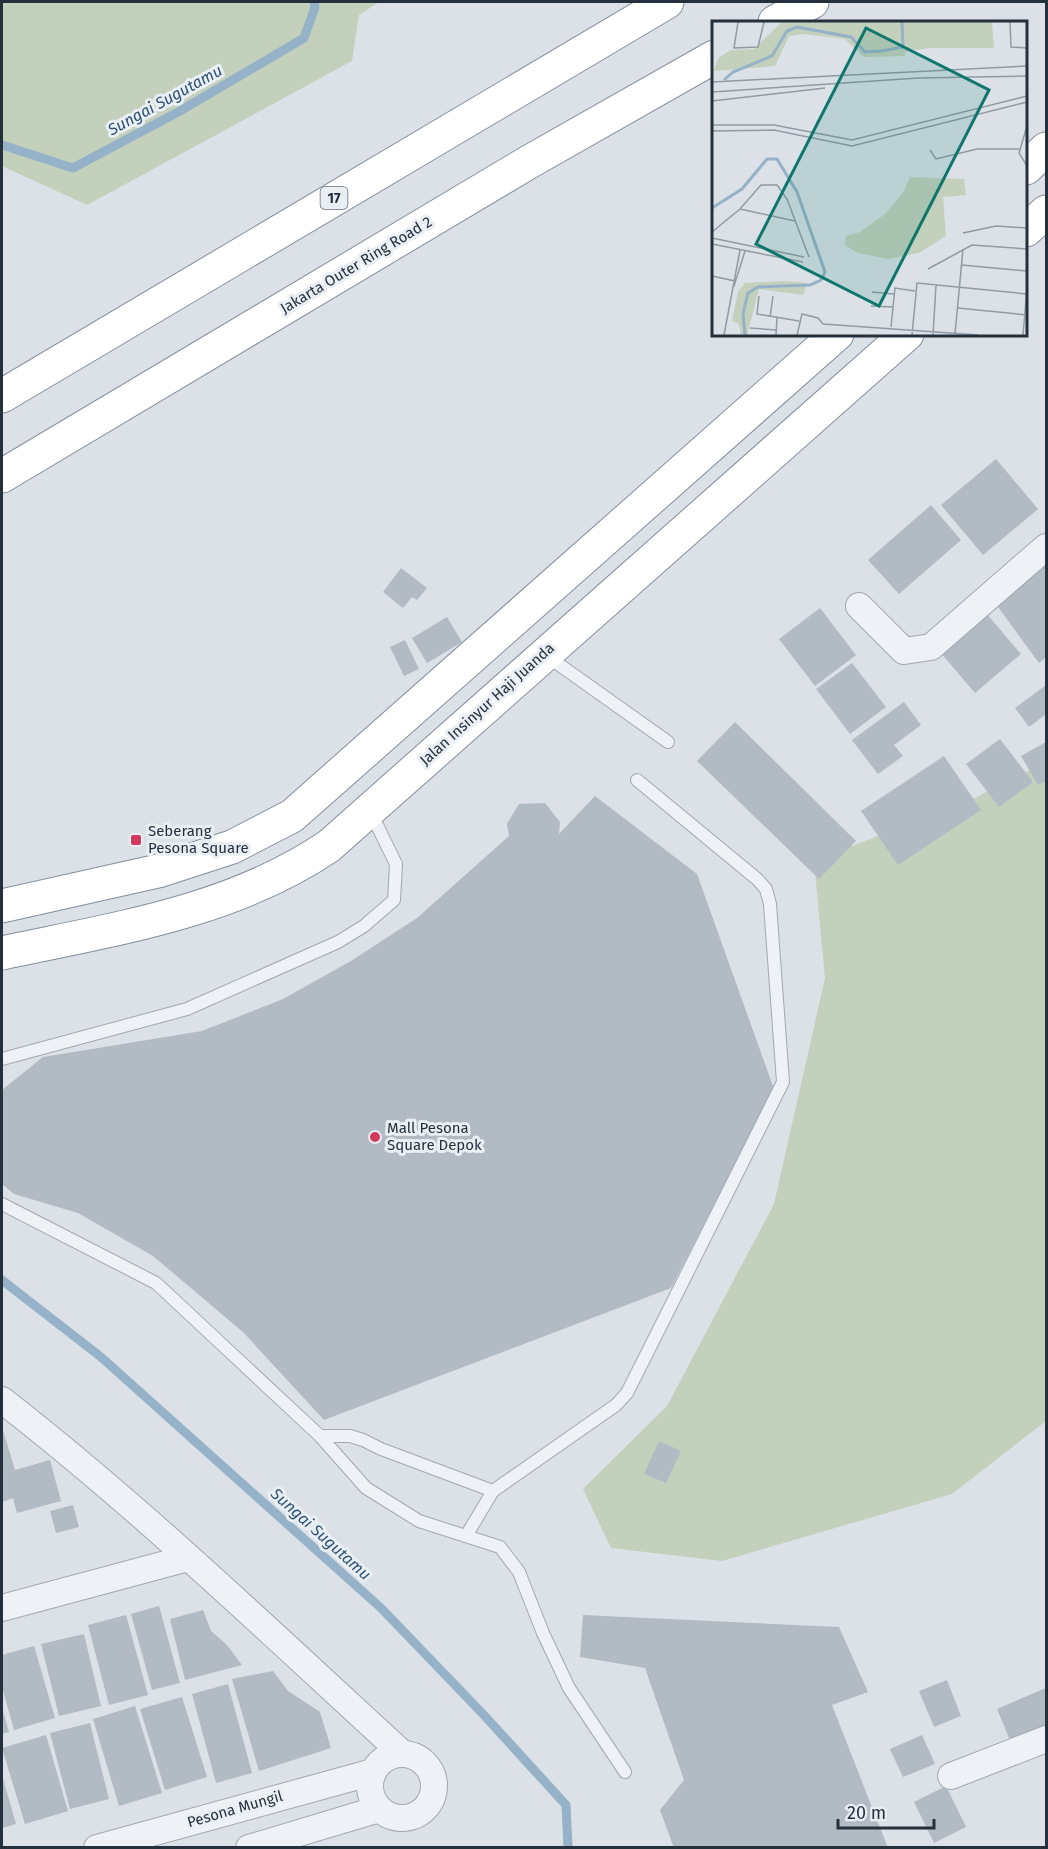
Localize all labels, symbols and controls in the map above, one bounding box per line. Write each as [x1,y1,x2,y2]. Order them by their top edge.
inset map [712,21,1027,336]
water label: Sungai Sugutamu [104,61,225,140]
road number: 17 [320,187,348,209]
street label: Jakarta Outer Ring Road 2 [277,213,435,317]
street label: Jalan Insinyur Haji Juanda [416,639,558,769]
place label: Seberang Pesona Square [148,822,249,857]
marker: Seberang Pesona Square [129,833,143,847]
place label: Mall Pesona Square Depok [387,1119,482,1154]
marker: Mall Pesona Square Depok [368,1130,382,1144]
water label: Sungai Sugutamu [266,1484,375,1584]
street label: Pesona Mungil [185,1787,286,1831]
scale bar [838,1792,934,1830]
text: 20 m [847,1802,886,1824]

